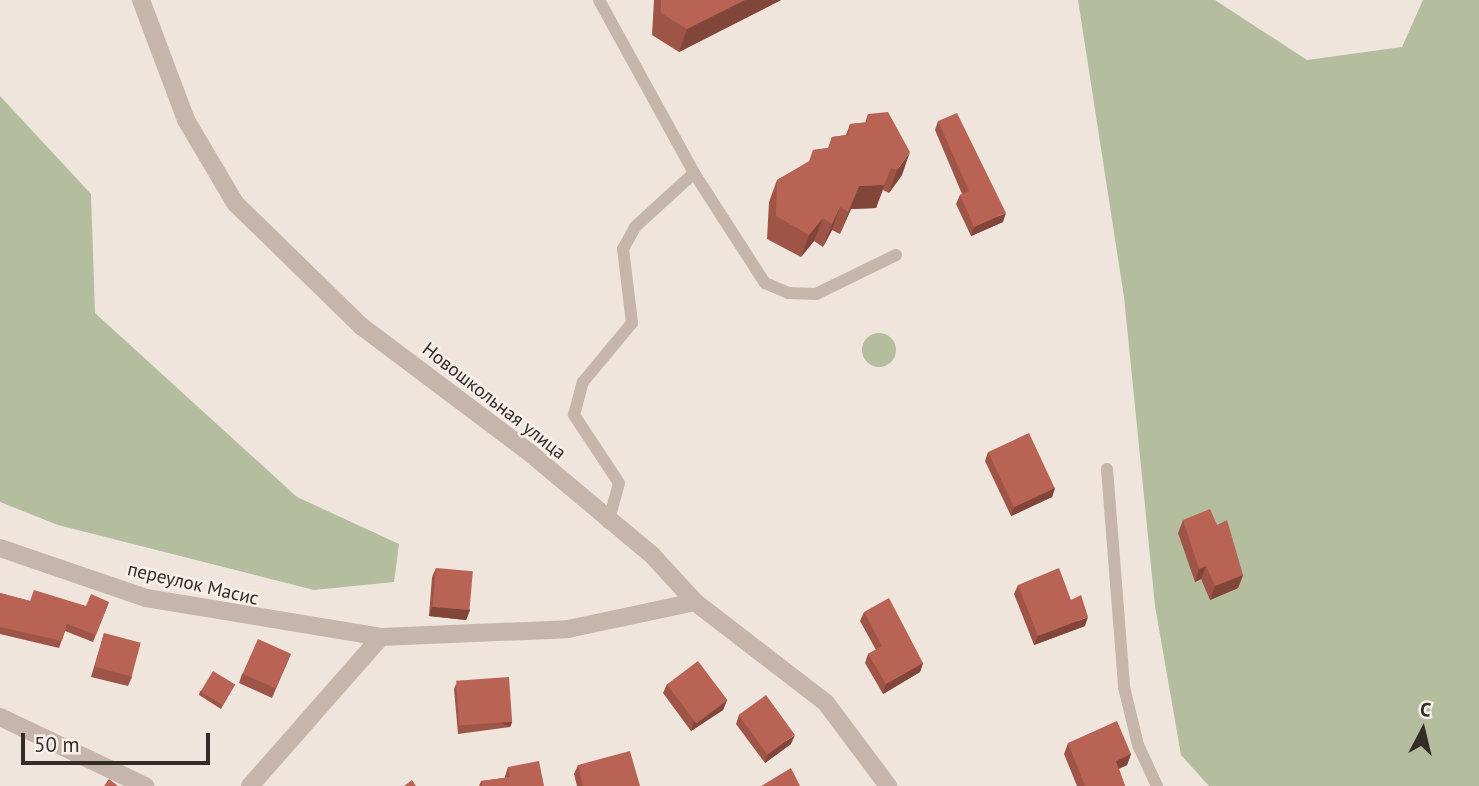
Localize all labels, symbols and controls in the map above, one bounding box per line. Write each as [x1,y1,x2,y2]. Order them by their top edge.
street label: Новошкольная улица [418,338,570,464]
street label: переулок Масис [125,558,261,610]
north arrow [1388,695,1458,765]
text: С [1419,697,1432,722]
scale bar [24,720,214,764]
text: 50 m [34,731,80,758]

